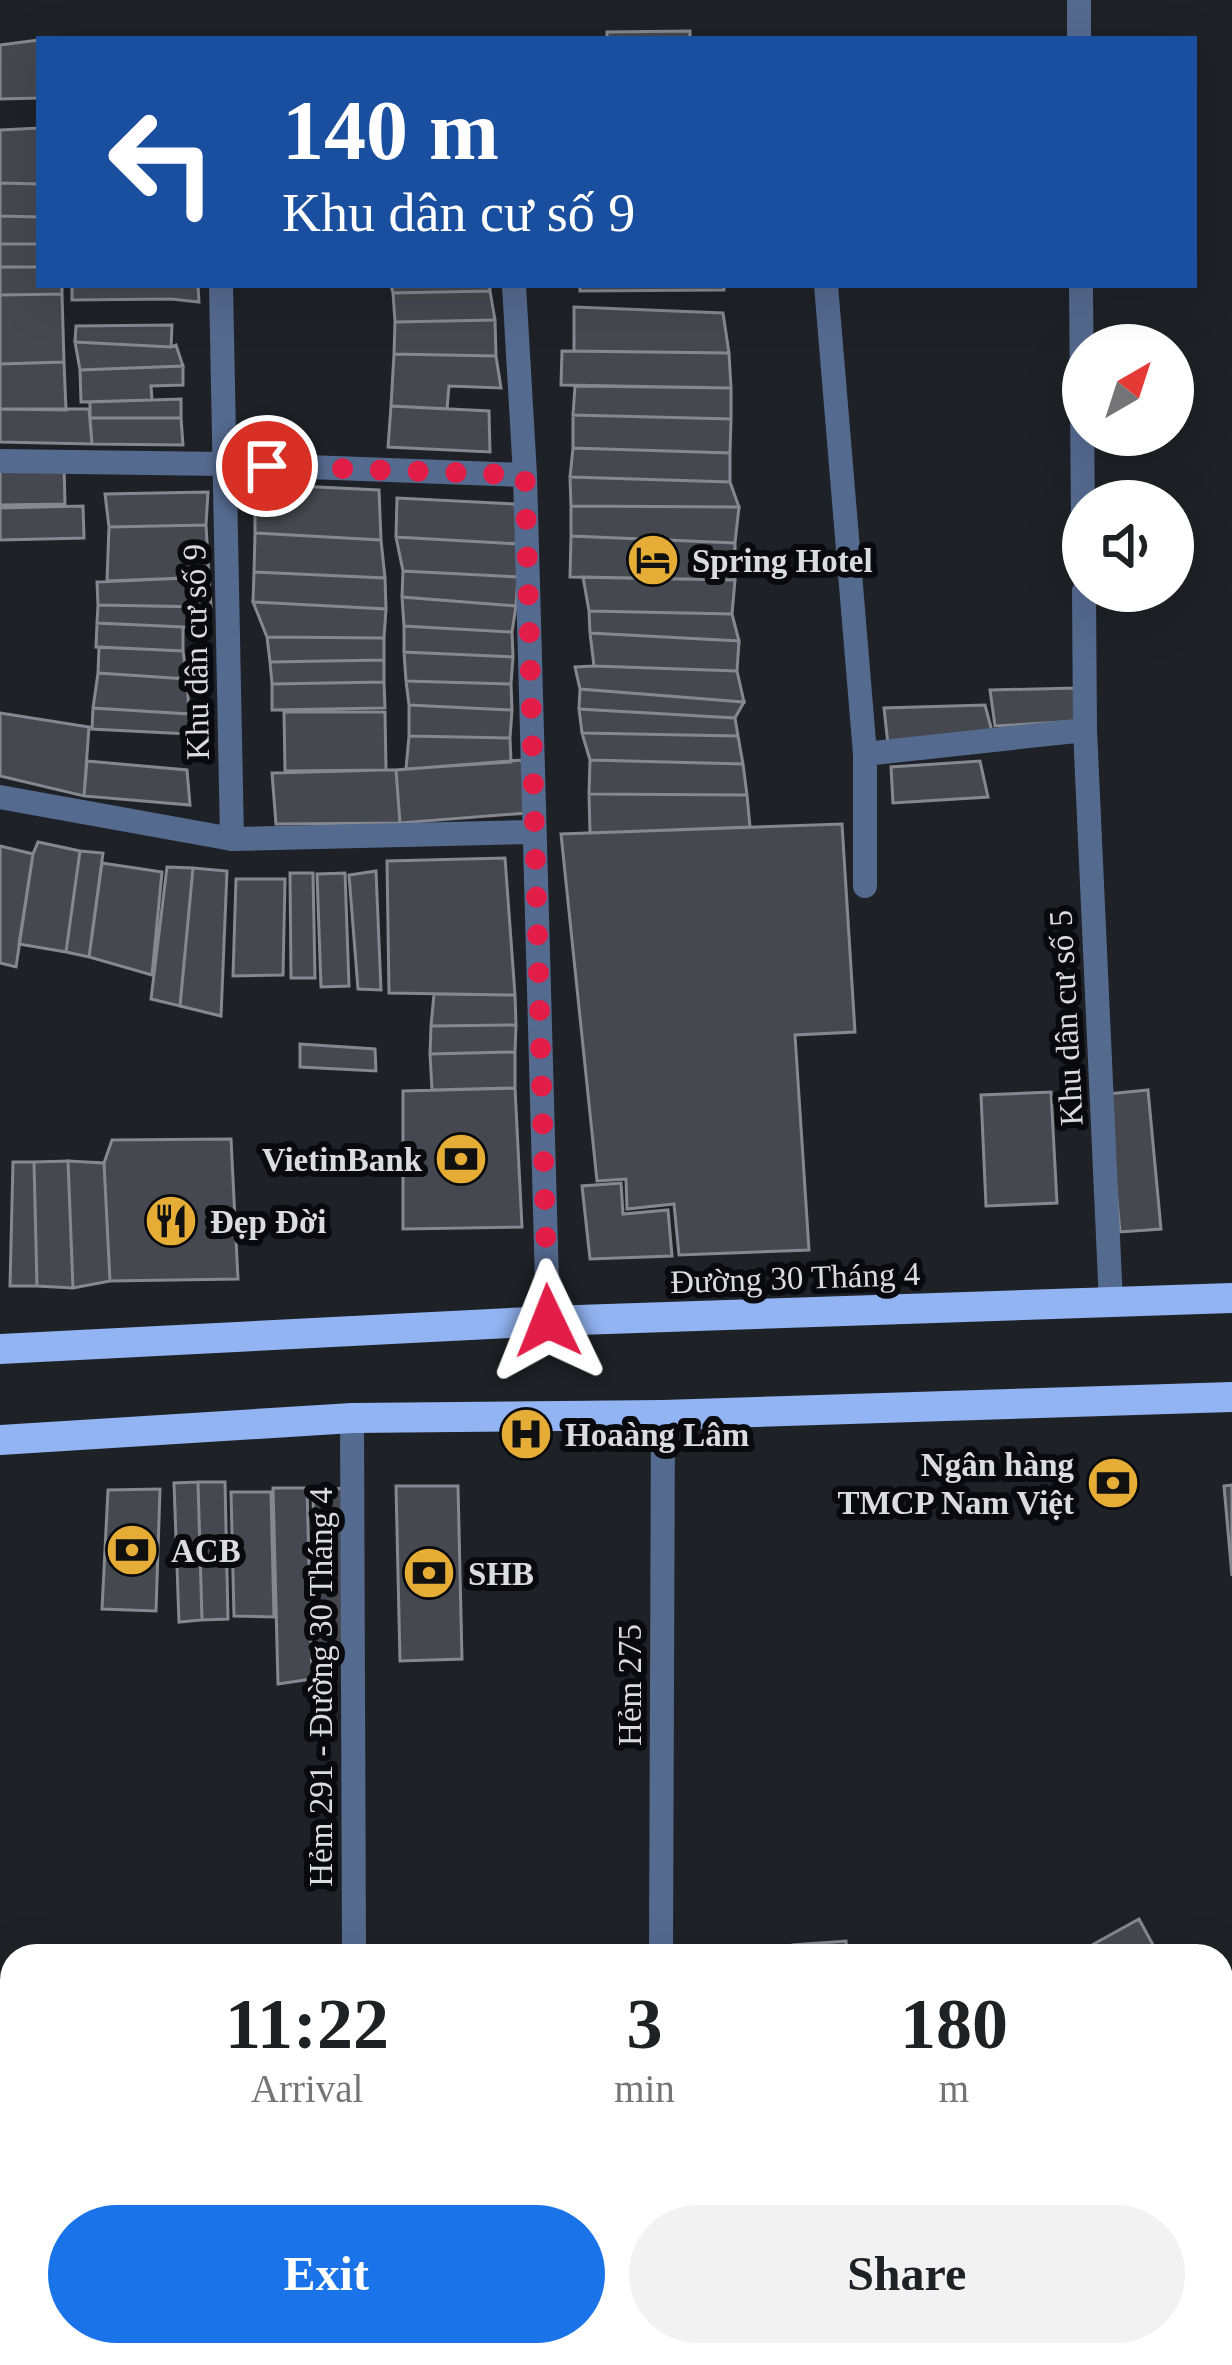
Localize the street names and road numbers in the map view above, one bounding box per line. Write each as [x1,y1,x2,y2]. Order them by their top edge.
street label: Khu dân cư số 9 [176,544,216,760]
street label: Khu dân cư số 5 [1042,909,1090,1127]
street label: Đường 30 Tháng 4 [669,1256,921,1300]
street label: Hẻm 291 - Đường 30 Tháng 4 [303,1487,339,1887]
street label: Hẻm 275 [612,1624,648,1746]

